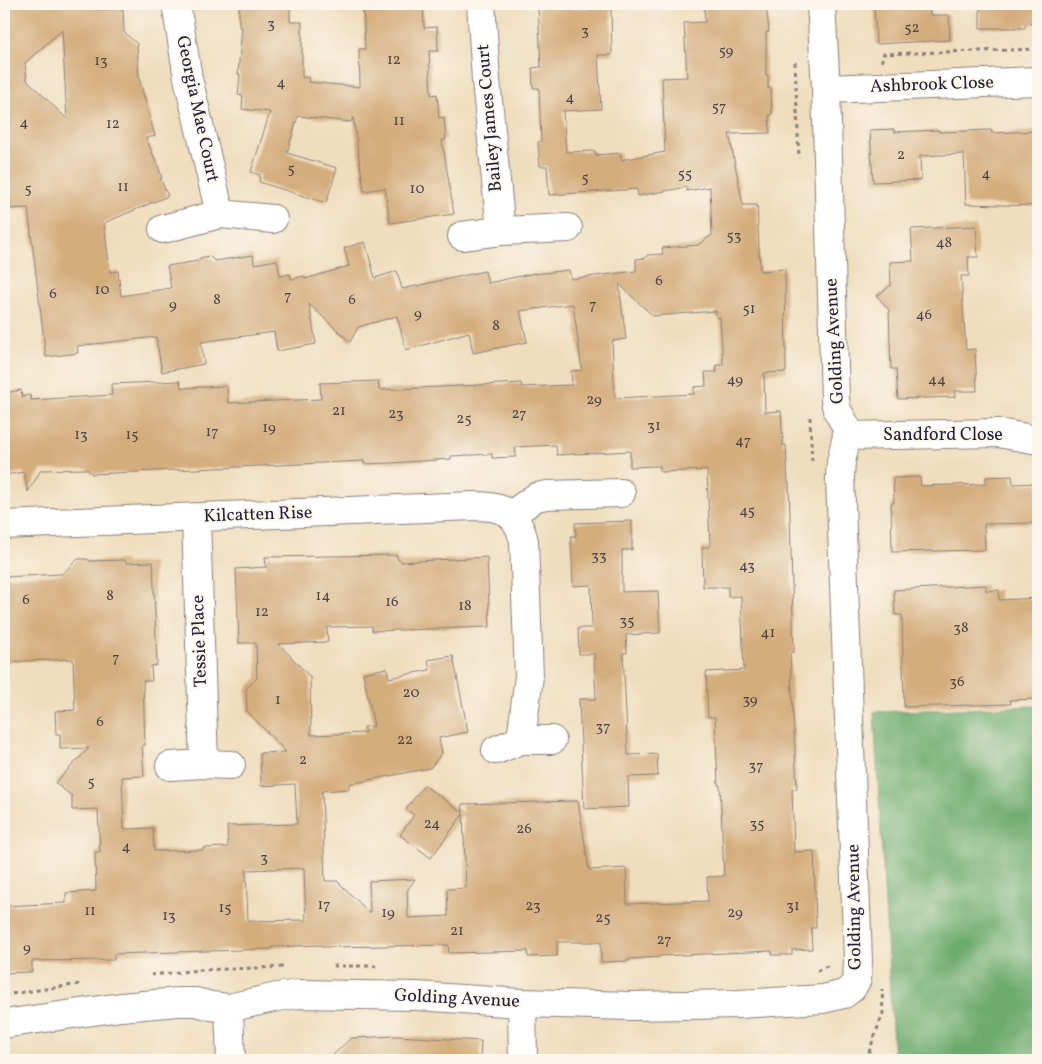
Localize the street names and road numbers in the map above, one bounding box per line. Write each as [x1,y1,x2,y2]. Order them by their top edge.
street label: Georgia Mae Court [169,33,225,185]
street label: Bailey James Court [471,43,509,193]
street label: Ashbrook Close [870,70,994,100]
street label: Golding Avenue [819,277,851,405]
street label: Sandford Close [883,423,1003,448]
street label: Kilcatten Rise [203,501,313,529]
street label: Tessie Place [186,595,214,687]
street label: Golding Avenue [841,844,869,970]
street label: Golding Avenue [393,983,521,1015]

